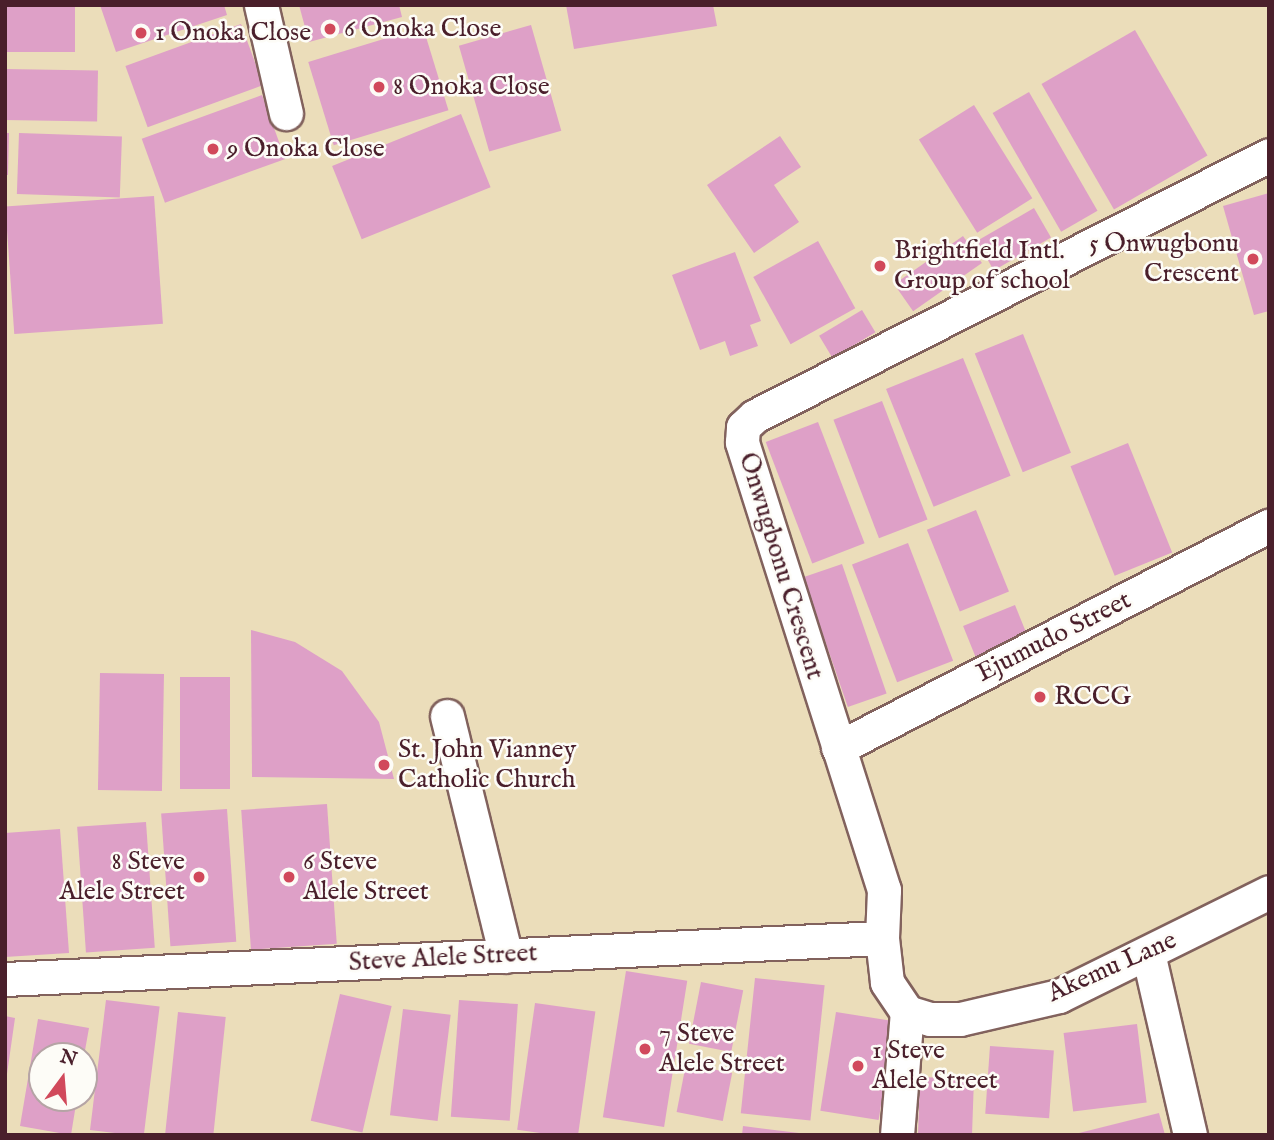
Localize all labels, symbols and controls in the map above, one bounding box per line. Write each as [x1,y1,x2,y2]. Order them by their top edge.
place label: 6 Onoka Close [344,13,501,45]
place label: 1 Onoka Close [155,17,311,49]
marker: 6 Onoka Close [322,21,338,37]
marker: 1 Onoka Close [133,25,149,41]
place label: 8 Onoka Close [393,71,550,103]
marker: 8 Onoka Close [371,79,387,95]
place label: 9 Onoka Close [227,133,385,165]
marker: 9 Onoka Close [205,141,221,157]
place label: 5 Onwugbonu Crescent [1089,228,1239,290]
place label: Brightfield Intl. Group of school [894,235,1070,296]
marker: 5 Onwugbonu Crescent [1245,251,1261,267]
marker: Brightfield Intl. Group of school [872,258,888,274]
street label: Onwugbonu Crescent [732,449,830,683]
street label: Ejumudo Street [972,585,1136,689]
place label: RCCG [1054,681,1131,713]
marker: RCCG [1032,689,1048,705]
place label: St. John Vianney Catholic Church [398,734,576,796]
marker: St. John Vianney Catholic Church [376,757,392,773]
place label: 8 Steve Alele Street [59,846,185,908]
place label: 6 Steve Alele Street [303,846,429,908]
marker: 8 Steve Alele Street [191,869,207,885]
marker: 6 Steve Alele Street [281,869,297,885]
street label: Akemu Lane [1043,925,1181,1009]
street label: Steve Alele Street [348,937,538,979]
place label: 7 Steve Alele Street [659,1018,785,1080]
place label: 1 Steve Alele Street [872,1035,998,1096]
marker: 7 Steve Alele Street [637,1041,653,1057]
north arrow [28,1042,98,1112]
text: N [57,1045,79,1073]
marker: 1 Steve Alele Street [850,1058,866,1074]

